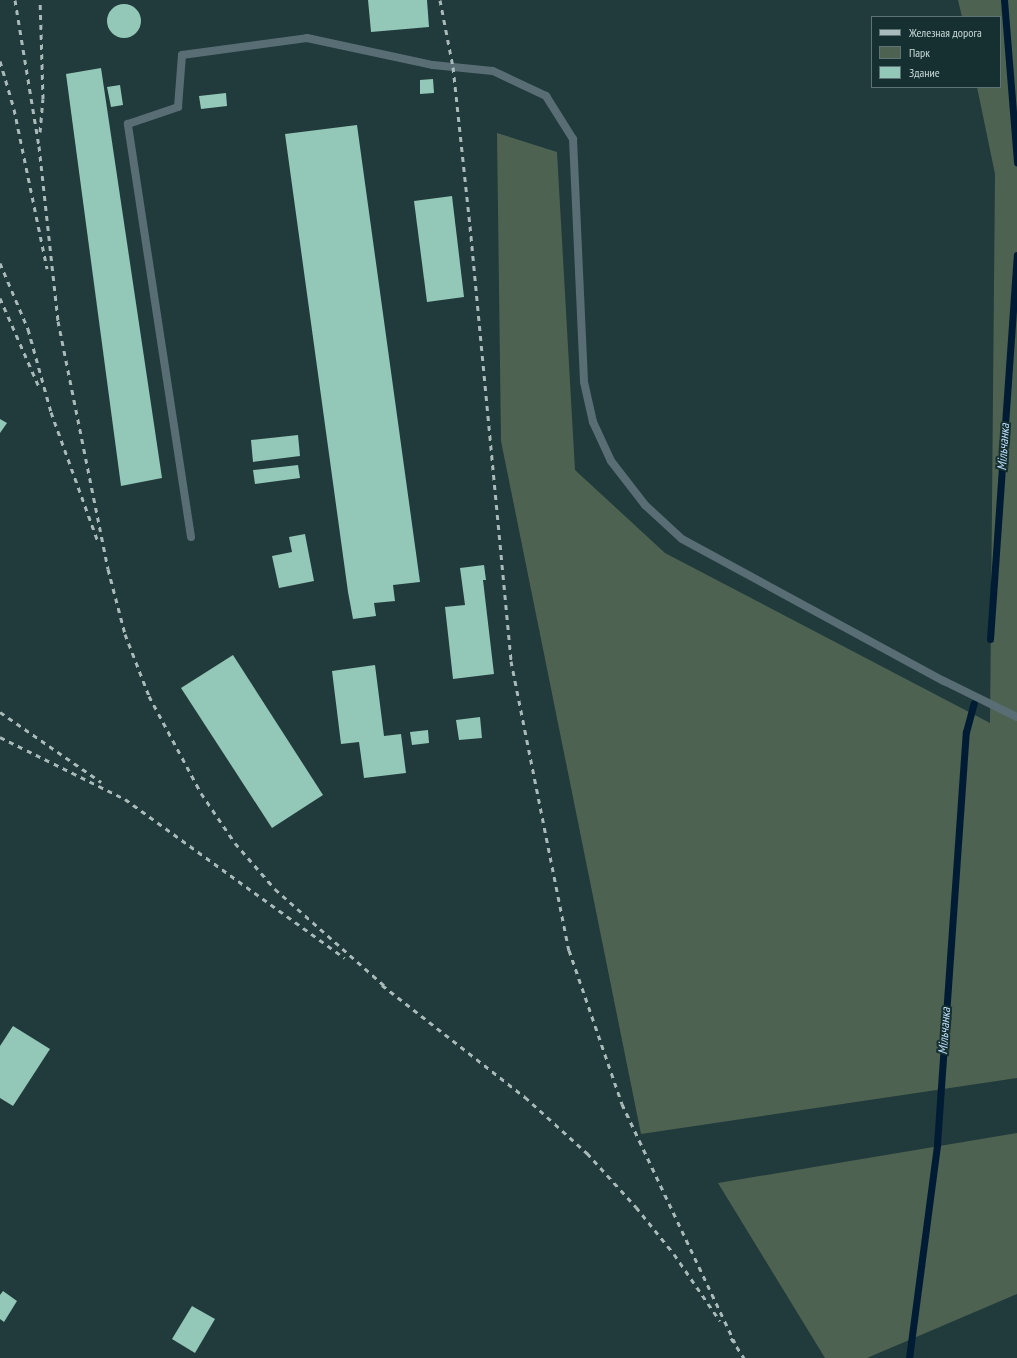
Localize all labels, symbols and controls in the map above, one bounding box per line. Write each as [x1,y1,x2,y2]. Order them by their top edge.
legend [871,16,1001,88]
text: Железная дорога [909,25,982,40]
text: Парк [909,45,930,60]
text: Здание [909,65,940,80]
water label: Мільчанка [995,423,1013,471]
water label: Мільчанка [936,1007,954,1055]

